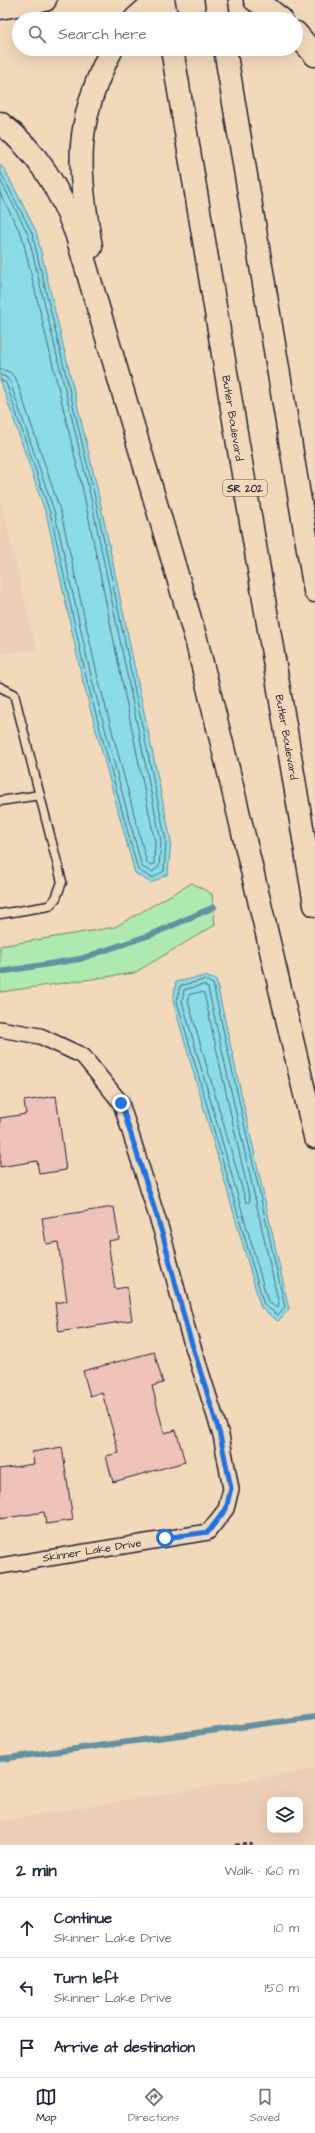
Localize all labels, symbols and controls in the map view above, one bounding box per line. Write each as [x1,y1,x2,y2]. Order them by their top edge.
search box [12,12,303,56]
icon: search [26,23,48,45]
text: Search here [58,24,147,45]
street label: Butler Boulevard [218,374,247,462]
road number: SR 202 [223,480,267,496]
street label: Butler Boulevard [272,693,301,781]
route end [112,1094,130,1112]
route start [156,1529,174,1547]
street label: Skinner Lake Drive [42,1535,143,1566]
map controls [267,1797,303,1833]
button: layers [267,1797,303,1833]
text: 2 min [16,1859,57,1883]
text: Walk · 160 m [225,1862,299,1880]
text: Continue [54,1908,112,1929]
icon: ahead [16,1917,38,1939]
text: 10 m [274,1919,299,1937]
text: Skinner Lake Drive [54,1929,172,1947]
text: Turn left [54,1968,118,1989]
icon: left [16,1977,38,1999]
text: 150 m [265,1979,299,1997]
text: Skinner Lake Drive [54,1989,172,2007]
icon: arrive [16,2037,38,2059]
text: Arrive at destination [54,2037,195,2058]
tab: Map [35,2086,57,2125]
tab: Directions [128,2086,179,2125]
tab: Saved [250,2086,280,2125]

